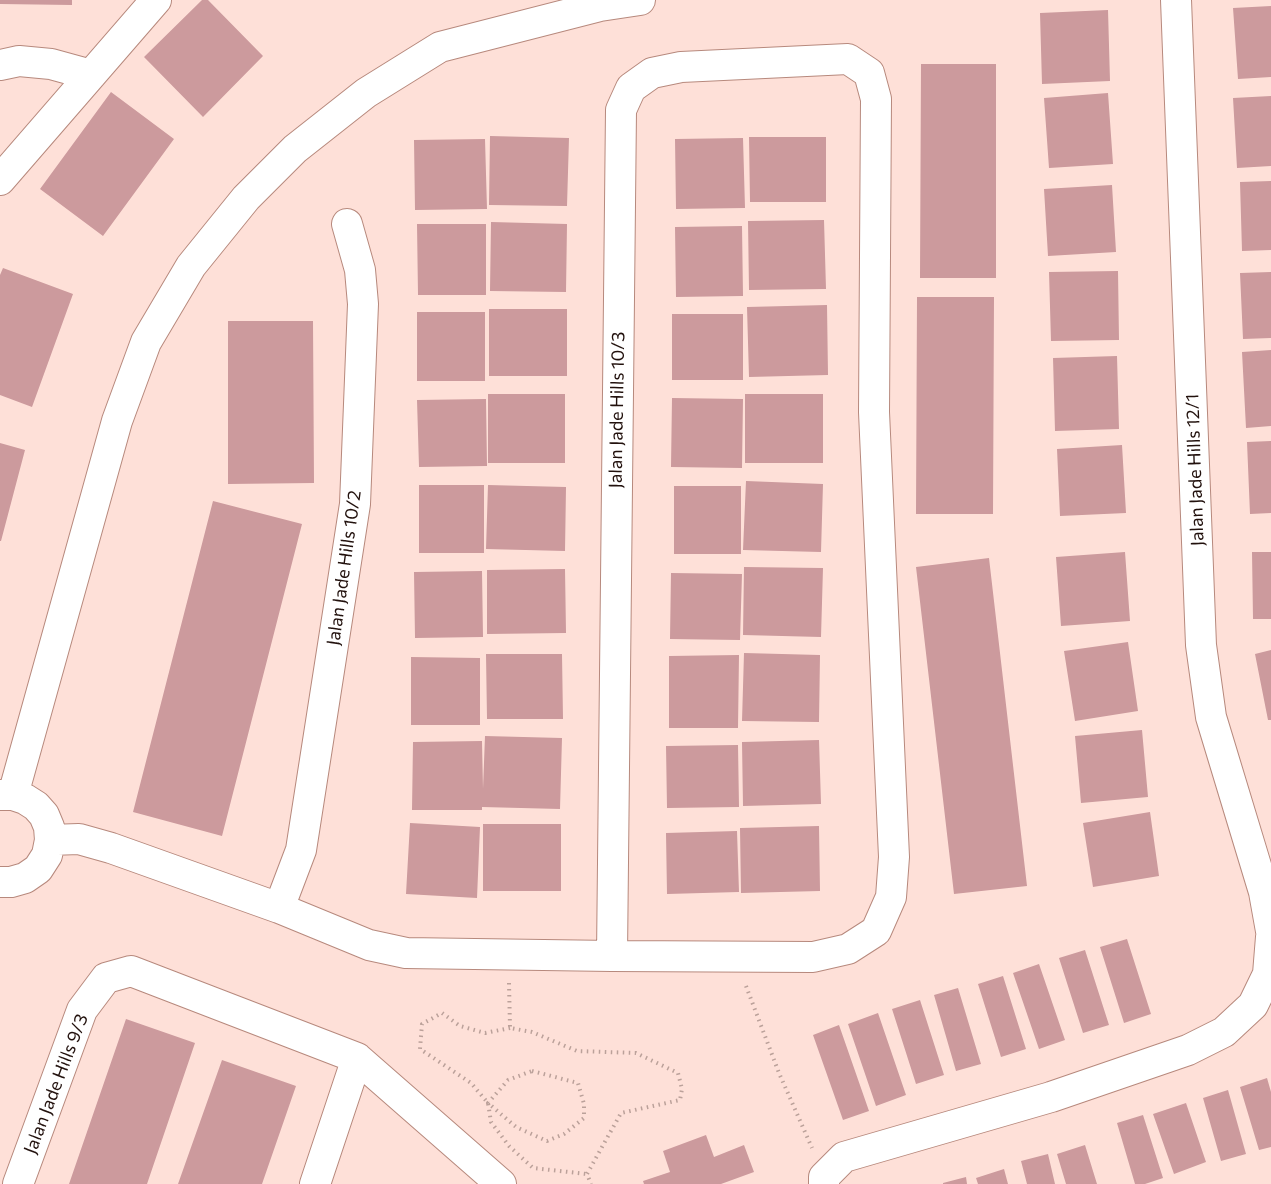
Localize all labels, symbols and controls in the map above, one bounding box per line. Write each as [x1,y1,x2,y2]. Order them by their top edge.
street label: Jalan Jade Hills 10/3 [605,332,629,488]
street label: Jalan Jade Hills 12/1 [1182,393,1208,547]
street label: Jalan Jade Hills 10/2 [322,489,366,647]
street label: Jalan Jade Hills 9/3 [19,1011,93,1157]

